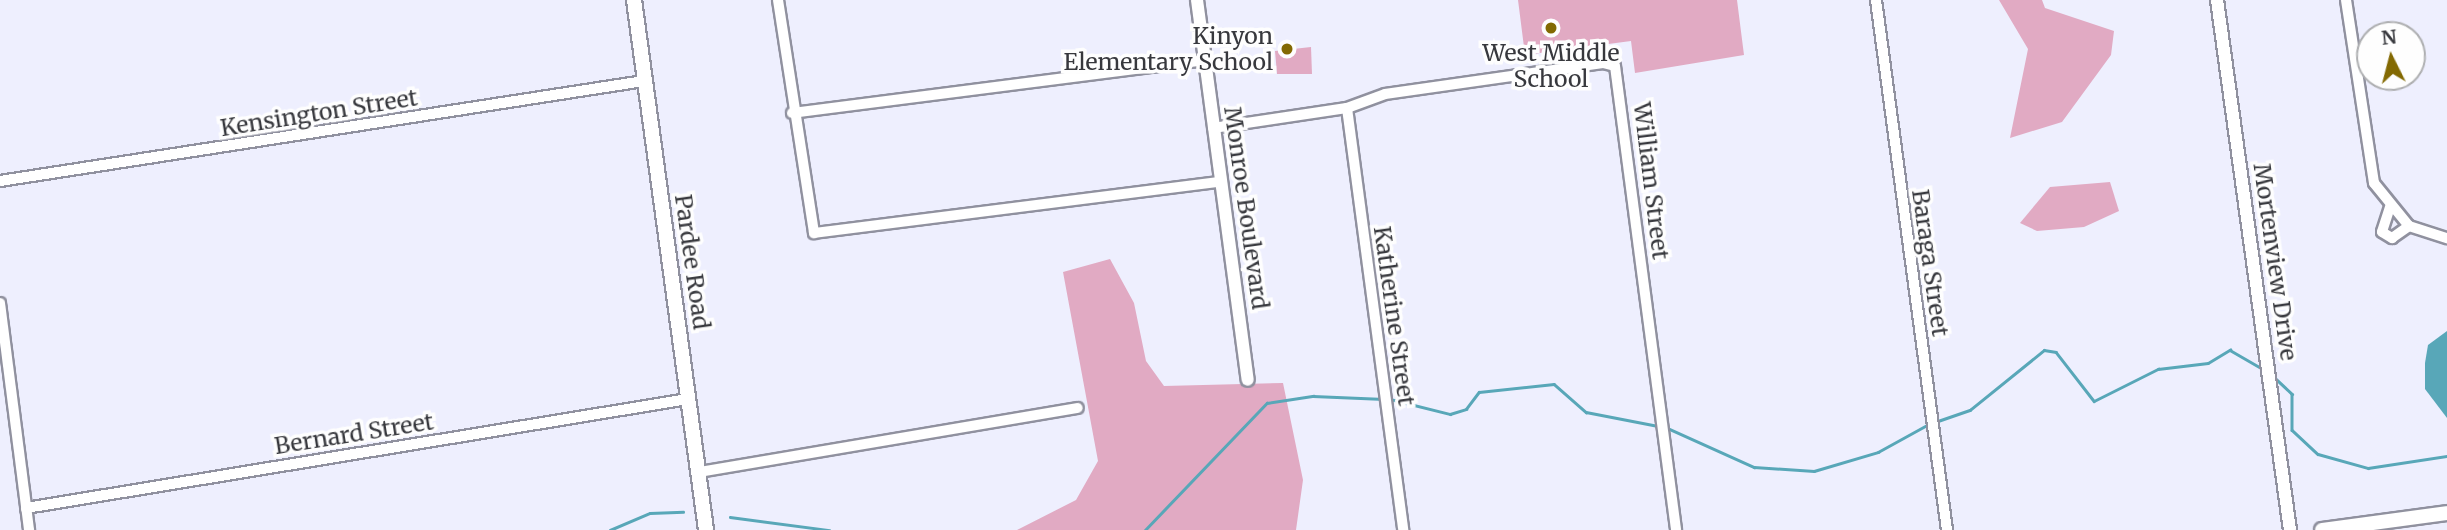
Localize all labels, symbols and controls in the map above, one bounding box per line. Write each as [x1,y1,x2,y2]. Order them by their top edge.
marker: West Middle School [1543,20,1559,36]
north arrow [2356,21,2426,91]
place label: Kinyon Elementary School [1064,22,1273,76]
text: N [2380,24,2398,50]
place label: West Middle School [1482,39,1620,93]
marker: Kinyon Elementary School [1279,41,1295,57]
street label: Kensington Street [218,84,420,142]
street label: William Street [1628,101,1674,261]
street label: Monroe Boulevard [1218,105,1274,311]
street label: Mortenview Drive [2247,162,2303,362]
street label: Baraga Street [1906,188,1954,338]
street label: Pardee Road [669,193,715,331]
street label: Katherine Street [1368,224,1420,408]
street label: Bernard Street [272,408,436,460]

